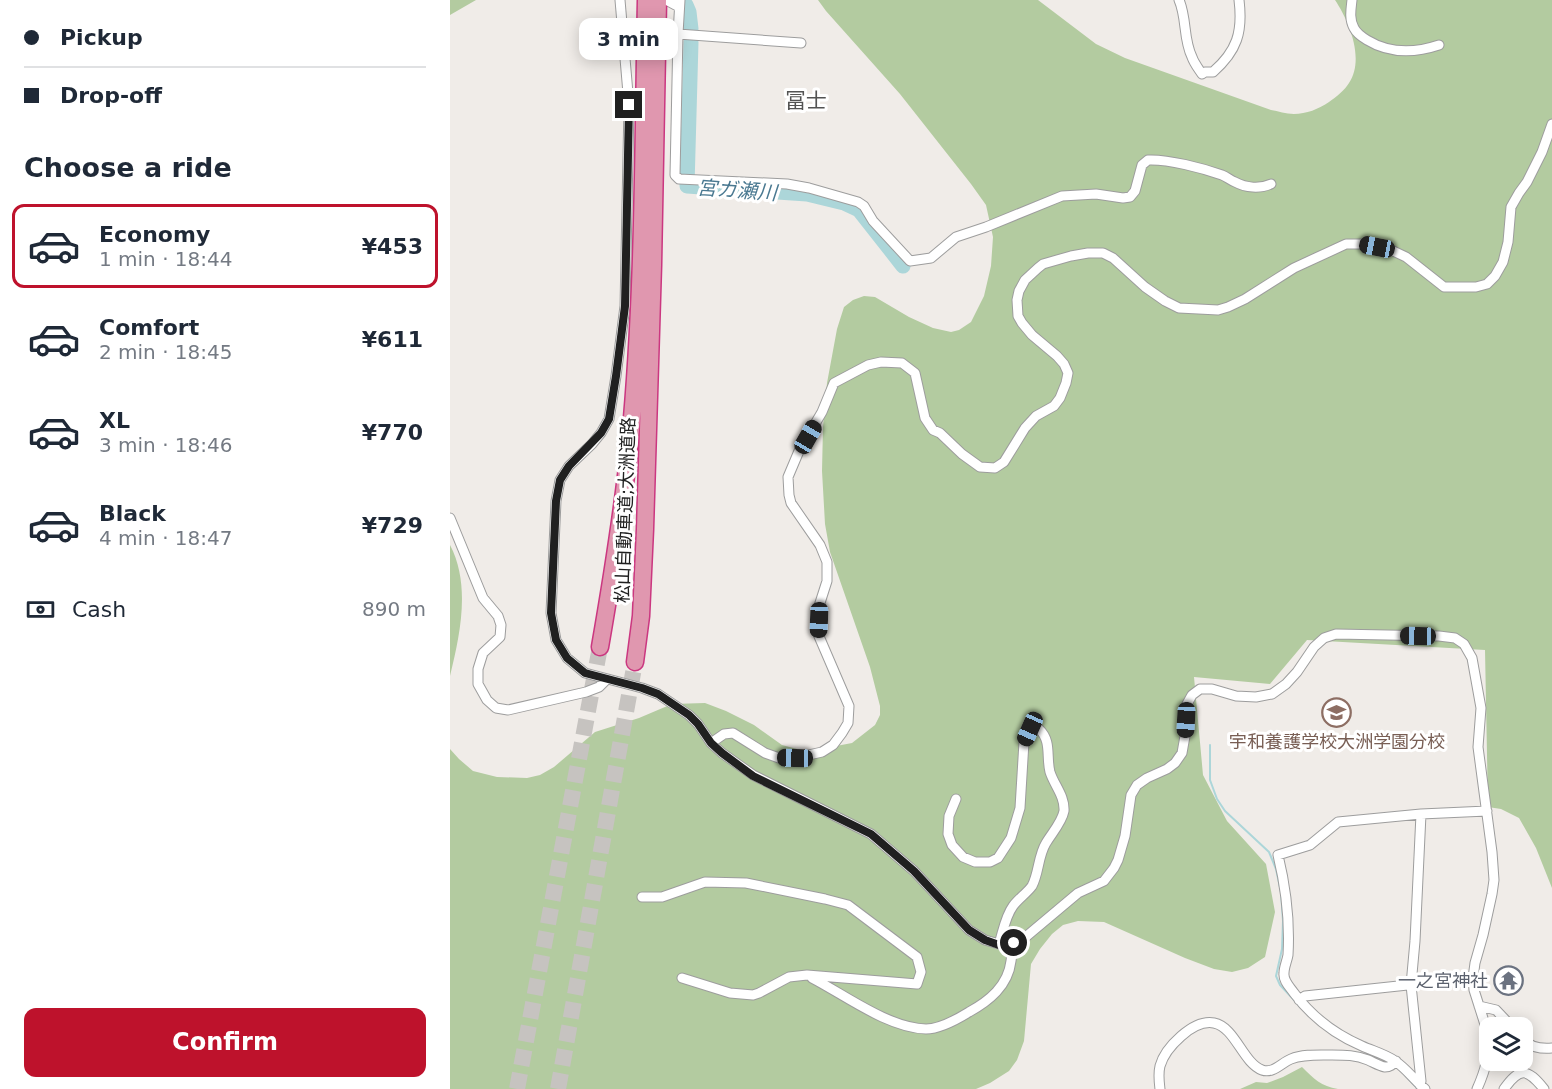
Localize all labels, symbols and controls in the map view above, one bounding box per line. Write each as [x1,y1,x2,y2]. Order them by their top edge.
callout: 3 min [580,18,678,60]
text: Pickup [60,25,143,50]
text: 3 min [597,27,660,51]
text: Drop-off [60,83,162,108]
district label: 冨士 [785,89,827,113]
route end [615,91,642,118]
text: Choose a ride [24,152,232,183]
water label: 宮ガ瀬川 [696,175,780,205]
icon: car [27,219,81,273]
text: Economy [99,222,210,247]
text: ¥453 [362,234,423,259]
car [1358,235,1396,259]
text: 1 min · 18:44 [99,247,233,271]
icon: car [27,312,81,366]
text: Comfort [99,315,199,340]
text: ¥611 [362,327,423,352]
text: 2 min · 18:45 [99,340,233,364]
icon: car [27,405,81,459]
text: XL [99,408,130,433]
street label: 松山自動車道;大洲道路 [611,417,639,603]
car [791,417,825,457]
text: ¥770 [362,420,423,445]
text: 3 min · 18:46 [99,433,233,457]
icon: car [27,498,81,552]
text: Black [99,501,166,526]
text: ¥729 [362,513,423,538]
text: 4 min · 18:47 [99,526,233,550]
icon: cash [24,593,57,626]
text: Cash [72,597,126,622]
text: 890 m [362,597,426,621]
car [809,602,829,638]
car [1400,627,1436,645]
school or university icon: 宇和養護学校大洲学園分校 [1321,696,1353,728]
car [1176,702,1196,738]
car [1014,709,1046,749]
place label: 宇和養護学校大洲学園分校 [1229,731,1445,752]
car [777,749,813,767]
route start [1000,929,1027,956]
temple icon: 一之宮神社 [1493,964,1525,996]
place label: 一之宮神社 [1398,970,1488,991]
button: Confirm [24,1008,426,1077]
map controls [1479,1017,1533,1071]
button: layers [1479,1017,1533,1071]

